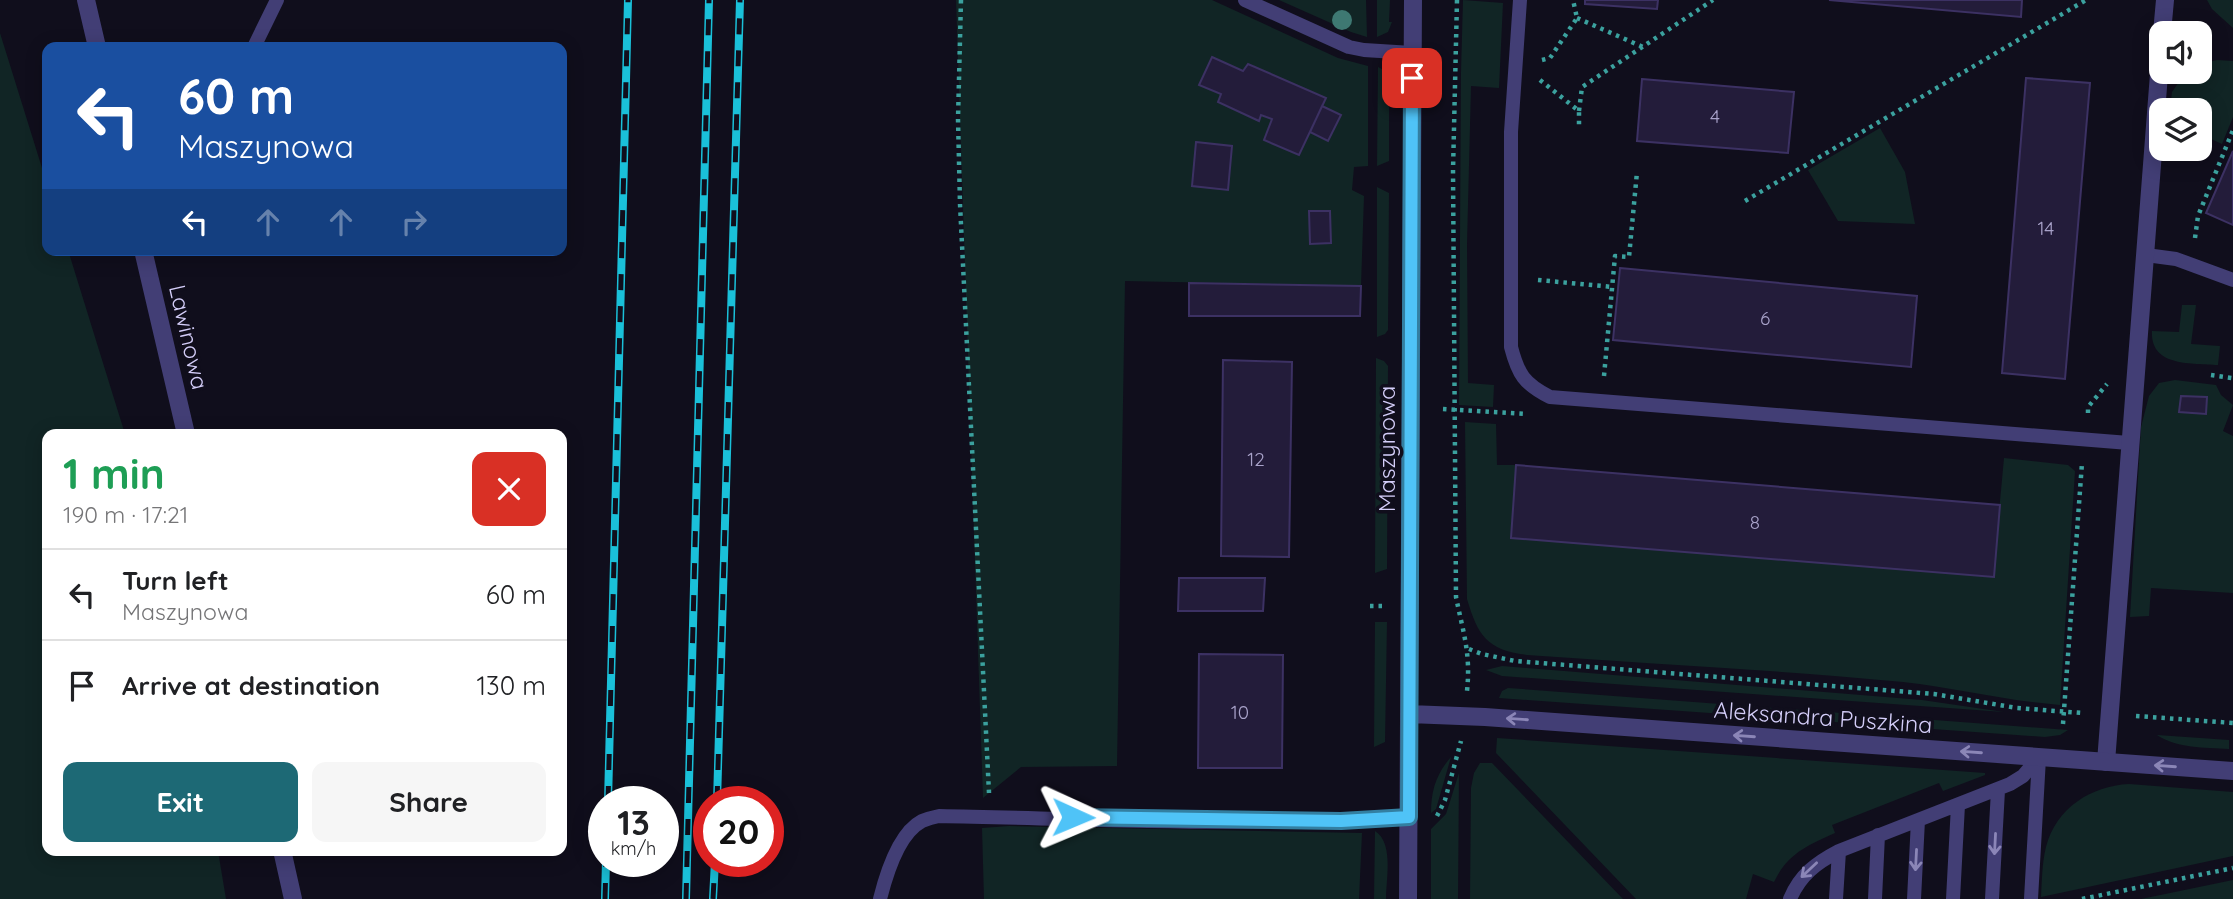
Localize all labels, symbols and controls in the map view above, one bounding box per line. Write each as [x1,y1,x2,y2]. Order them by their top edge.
map controls [2149,21,2212,161]
button: sound [2149,21,2212,84]
pin [1382,48,1442,108]
icon: arrive [1393,59,1431,97]
text: 60 m [178,65,294,126]
icon: left [63,70,154,161]
button: layers [2149,98,2212,161]
house number: 4 [1710,104,1720,128]
text: Maszynowa [178,126,354,166]
icon: left [176,203,214,241]
icon: ahead [249,203,287,241]
icon: ahead [322,203,360,241]
icon: right [395,203,433,241]
house number: 14 [2038,216,2054,240]
street label: Lawinowa [163,282,215,392]
house number: 6 [1760,306,1770,330]
street label: Maszynowa [1372,386,1401,512]
text: 1 min [63,447,165,500]
house number: 12 [1247,447,1265,471]
button: close [472,452,546,526]
text: 190 m · 17:21 [63,500,188,529]
house number: 8 [1750,510,1760,534]
text: Turn left [122,564,229,597]
icon: left [63,576,101,614]
text: 60 m [486,578,546,611]
text: Maszynowa [122,597,248,626]
icon: arrive [63,667,101,705]
text: Arrive at destination [122,669,380,702]
text: 130 m [476,669,546,702]
street label: Aleksandra Puszkina [1713,695,1933,739]
house number: 10 [1231,700,1249,724]
one-way arrow [1506,712,1529,725]
one-way arrow [1733,729,1756,742]
one-way arrow [1960,745,1982,758]
one-way arrow [2154,759,2177,772]
button: Exit [63,762,298,842]
button: Share [312,762,546,842]
position arrow [1036,780,1110,854]
speed limit sign: 20 [693,786,784,877]
text: 13 [617,800,650,844]
one-way arrow [1988,833,2001,856]
text: km/h [611,837,656,860]
one-way arrow [1909,848,1922,870]
one-way arrow [1801,862,1818,879]

